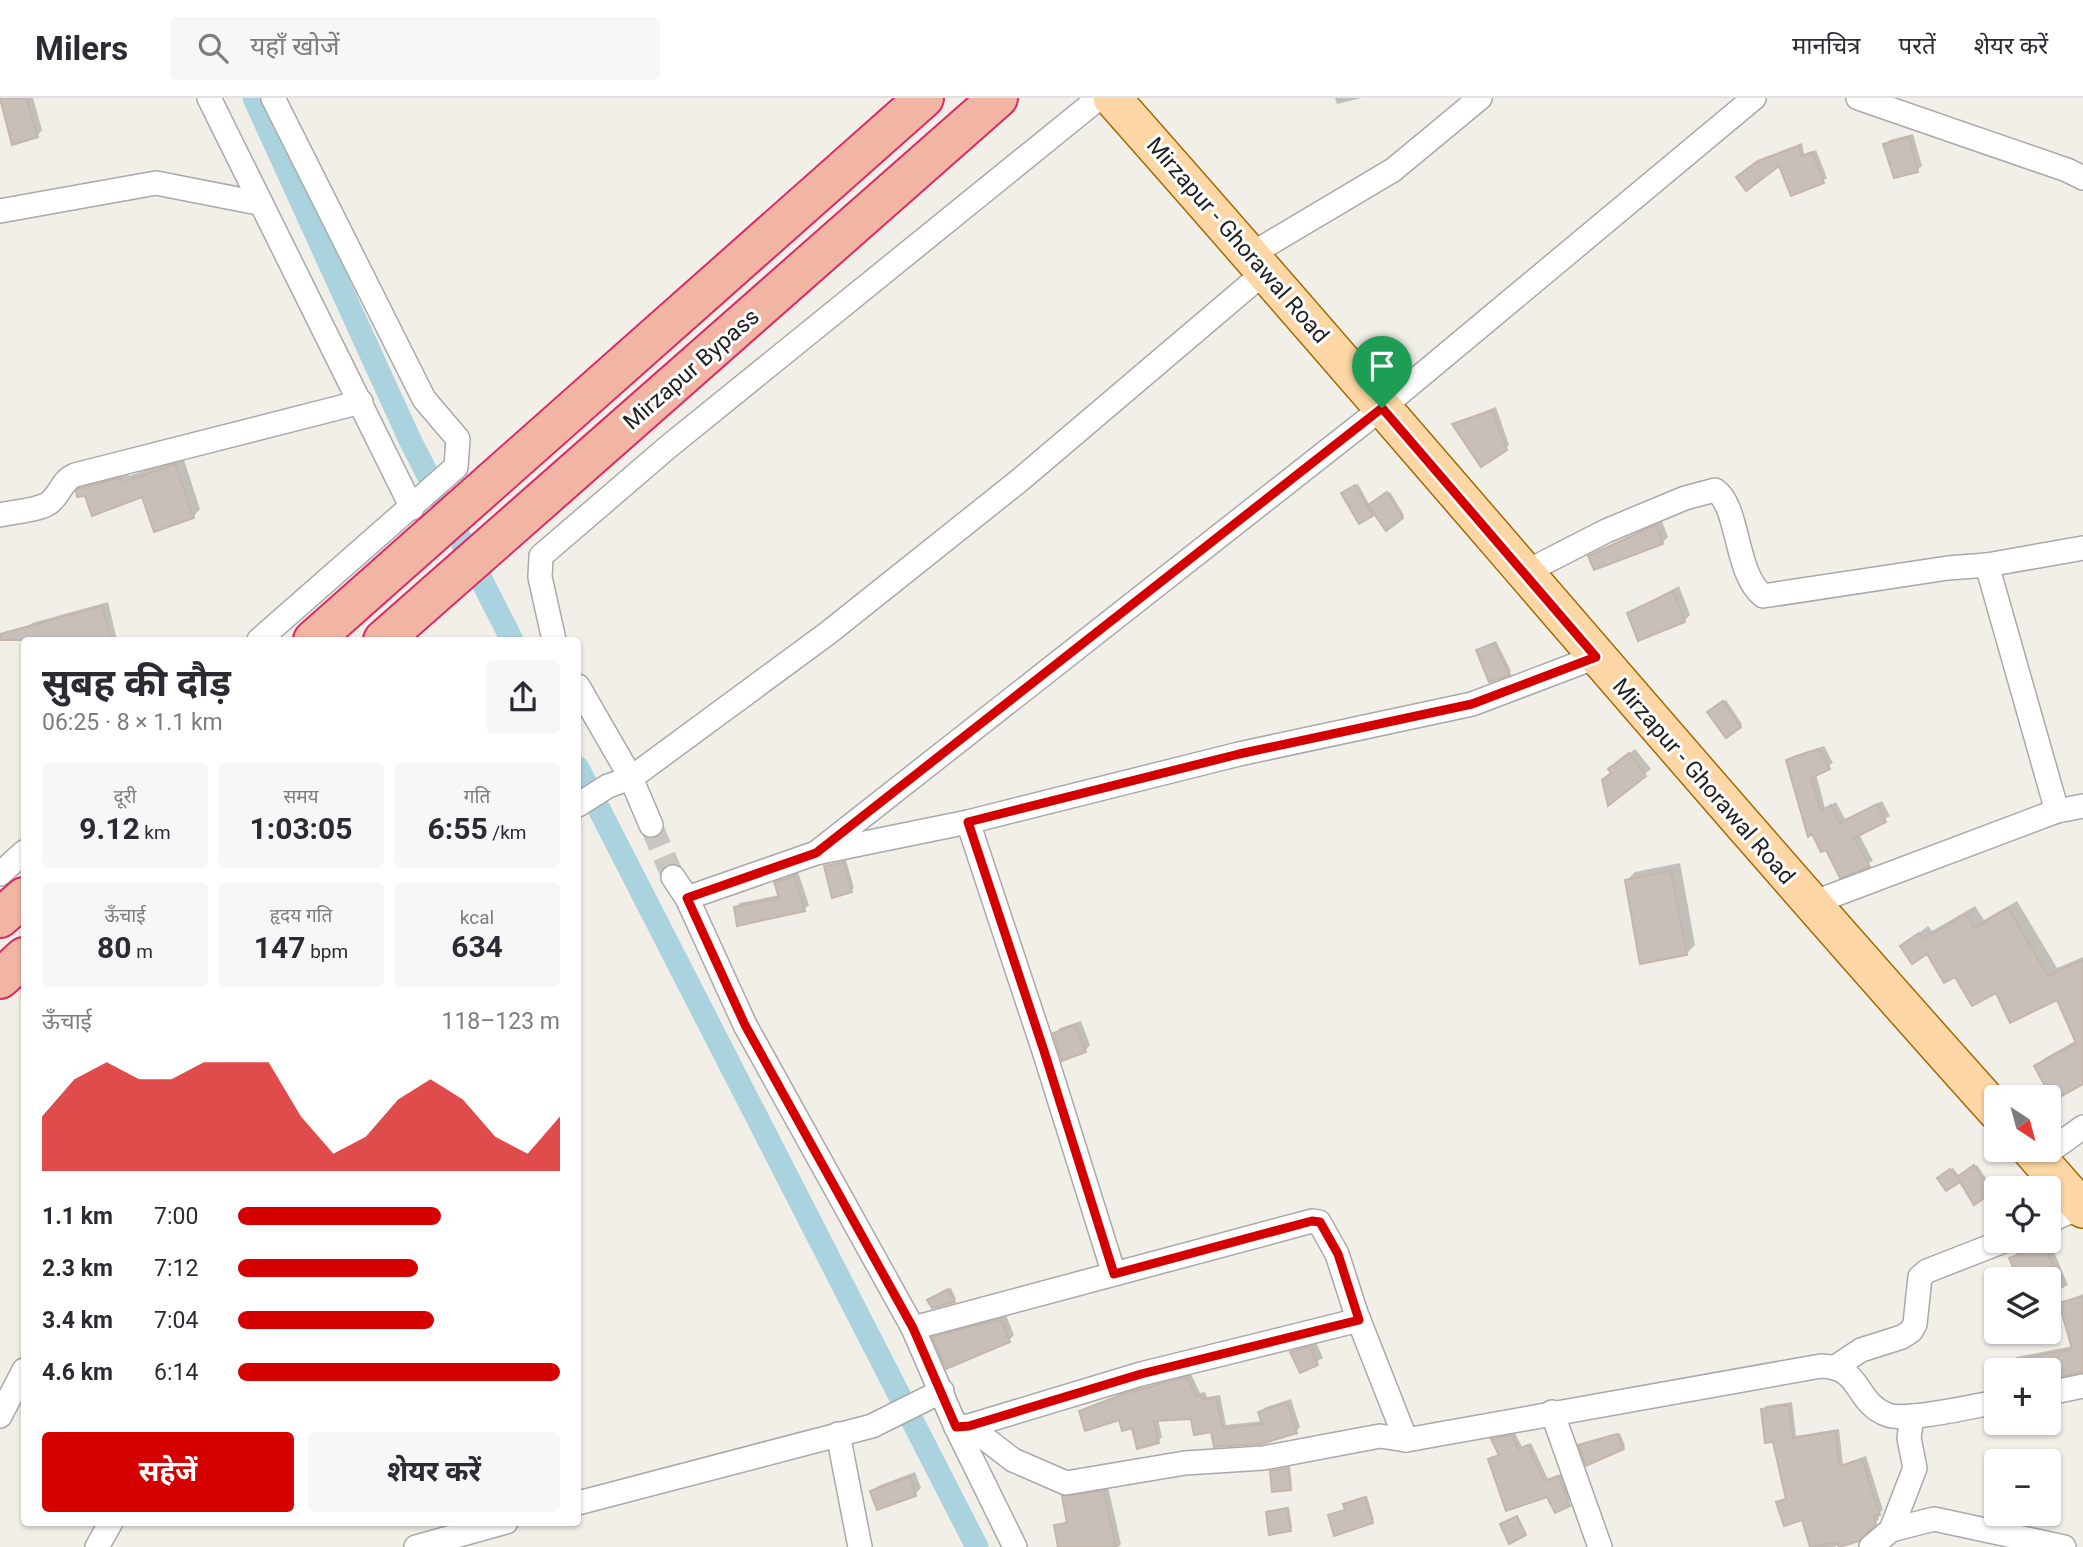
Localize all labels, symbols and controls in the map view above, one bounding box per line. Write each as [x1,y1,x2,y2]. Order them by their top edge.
search box [170,17,660,80]
text: Milers [35,29,128,68]
icon: search [194,29,232,67]
text: यहाँ खोजें [250,31,340,61]
text: मानचित्र [1792,32,1861,60]
text: परतें [1899,32,1936,60]
text: शेयर करें [1974,32,2048,60]
street label: Mirzapur - Ghorawal Road [1141,132,1334,349]
street label: Mirzapur Bypass [618,303,765,436]
pin [1352,336,1412,408]
icon: arrive [1363,347,1401,385]
button: share [486,660,560,734]
text: सुबह की दौड़ [42,661,231,705]
street label: Mirzapur - Ghorawal Road [1607,673,1800,890]
text: 06:25 · 8 × 1.1 km [42,709,223,736]
text: दूरी [114,785,136,808]
text: समय [283,785,319,808]
text: गति [464,785,490,808]
text: 9.12 [79,811,140,846]
text: 1:03:05 [250,811,352,846]
text: 6:55 [428,811,488,846]
text: km [140,821,171,844]
text: /km [488,821,526,844]
text: ऊँचाई [104,904,146,927]
text: हृदय गति [270,904,332,927]
text: kcal [460,906,494,929]
text: 634 [451,929,503,964]
text: 80 [97,930,132,965]
text: 147 [254,930,305,965]
text: m [132,940,153,963]
text: bpm [305,940,348,963]
text: ऊँचाई [42,1008,92,1035]
text: 118–123 m [441,1008,560,1035]
north arrow [1984,1085,2062,1162]
map controls [1984,1085,2061,1526]
button: locate [1984,1176,2061,1253]
text: 1.1 km [42,1203,113,1230]
text: 7:00 [154,1203,198,1230]
text: 2.3 km [42,1255,113,1282]
text: 7:12 [154,1255,198,1282]
button: layers [1984,1267,2061,1344]
text: 3.4 km [42,1307,113,1334]
text: 7:04 [154,1307,198,1334]
button: + [1984,1358,2061,1435]
text: 4.6 km [42,1359,113,1386]
text: 6:14 [154,1359,198,1386]
button: सहेजें [42,1432,294,1512]
button: शेयर करें [308,1432,560,1512]
button: − [1984,1449,2061,1526]

